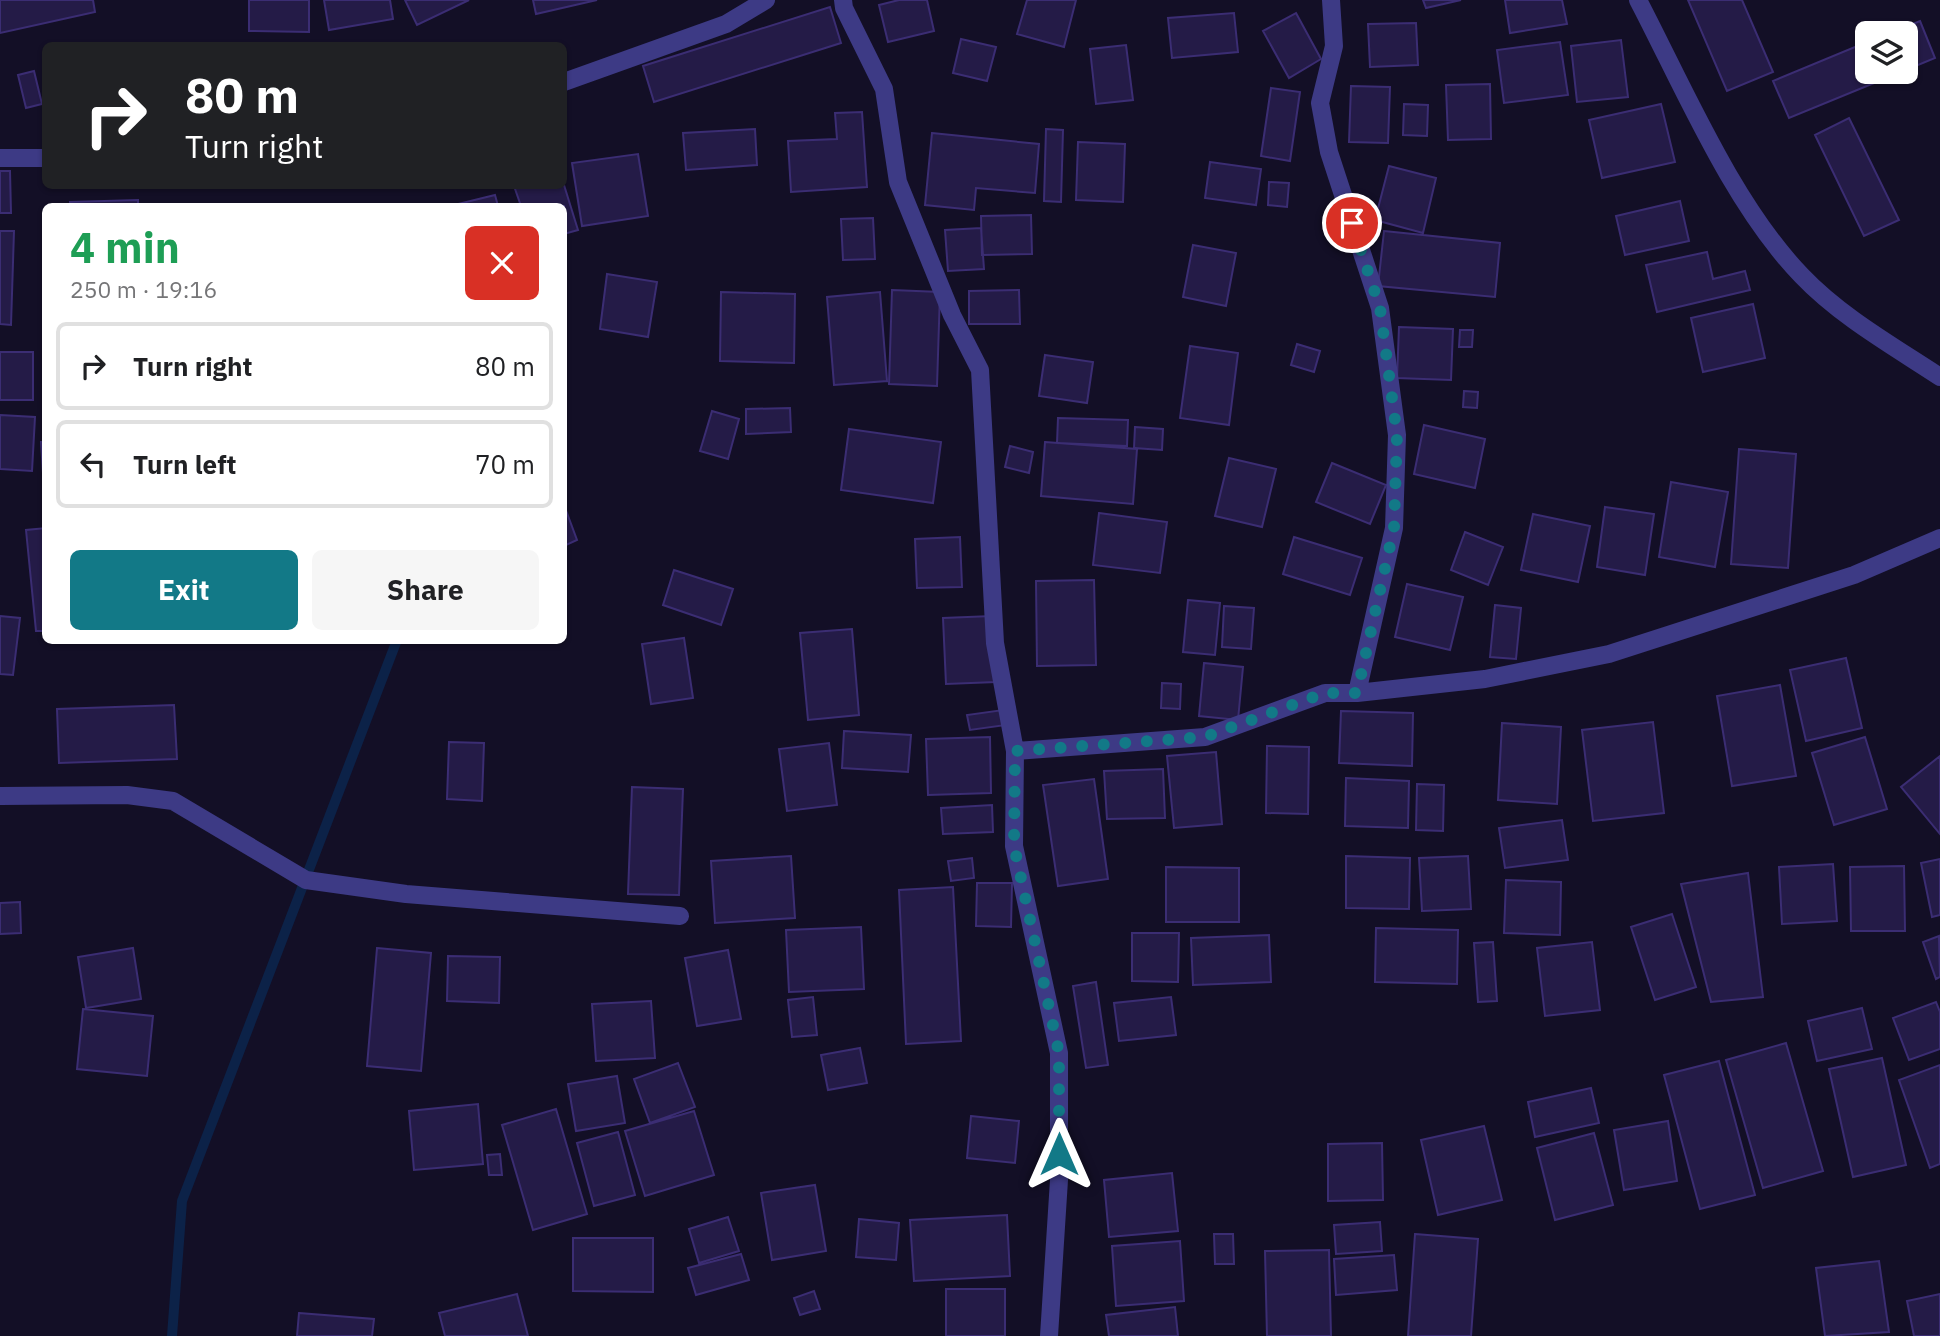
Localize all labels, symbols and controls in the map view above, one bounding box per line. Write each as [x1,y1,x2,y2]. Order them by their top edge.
map controls [1855,21,1918,84]
button: layers [1855,21,1918,84]
text: 80 m [185,63,299,126]
icon: right [70,70,161,161]
text: Turn right [185,125,323,167]
pin [1322,193,1382,253]
icon: arrive [1333,204,1371,242]
text: 4 min [70,220,180,275]
button: close [465,226,539,300]
text: 250 m · 19:16 [70,274,217,304]
icon: right [74,347,112,385]
text: Turn right [133,349,252,383]
text: 80 m [475,349,535,383]
icon: left [74,445,112,483]
text: Turn left [133,447,236,481]
text: 70 m [475,447,535,481]
button: Exit [70,550,298,630]
button: Share [312,550,539,630]
position arrow [1022,1117,1096,1191]

